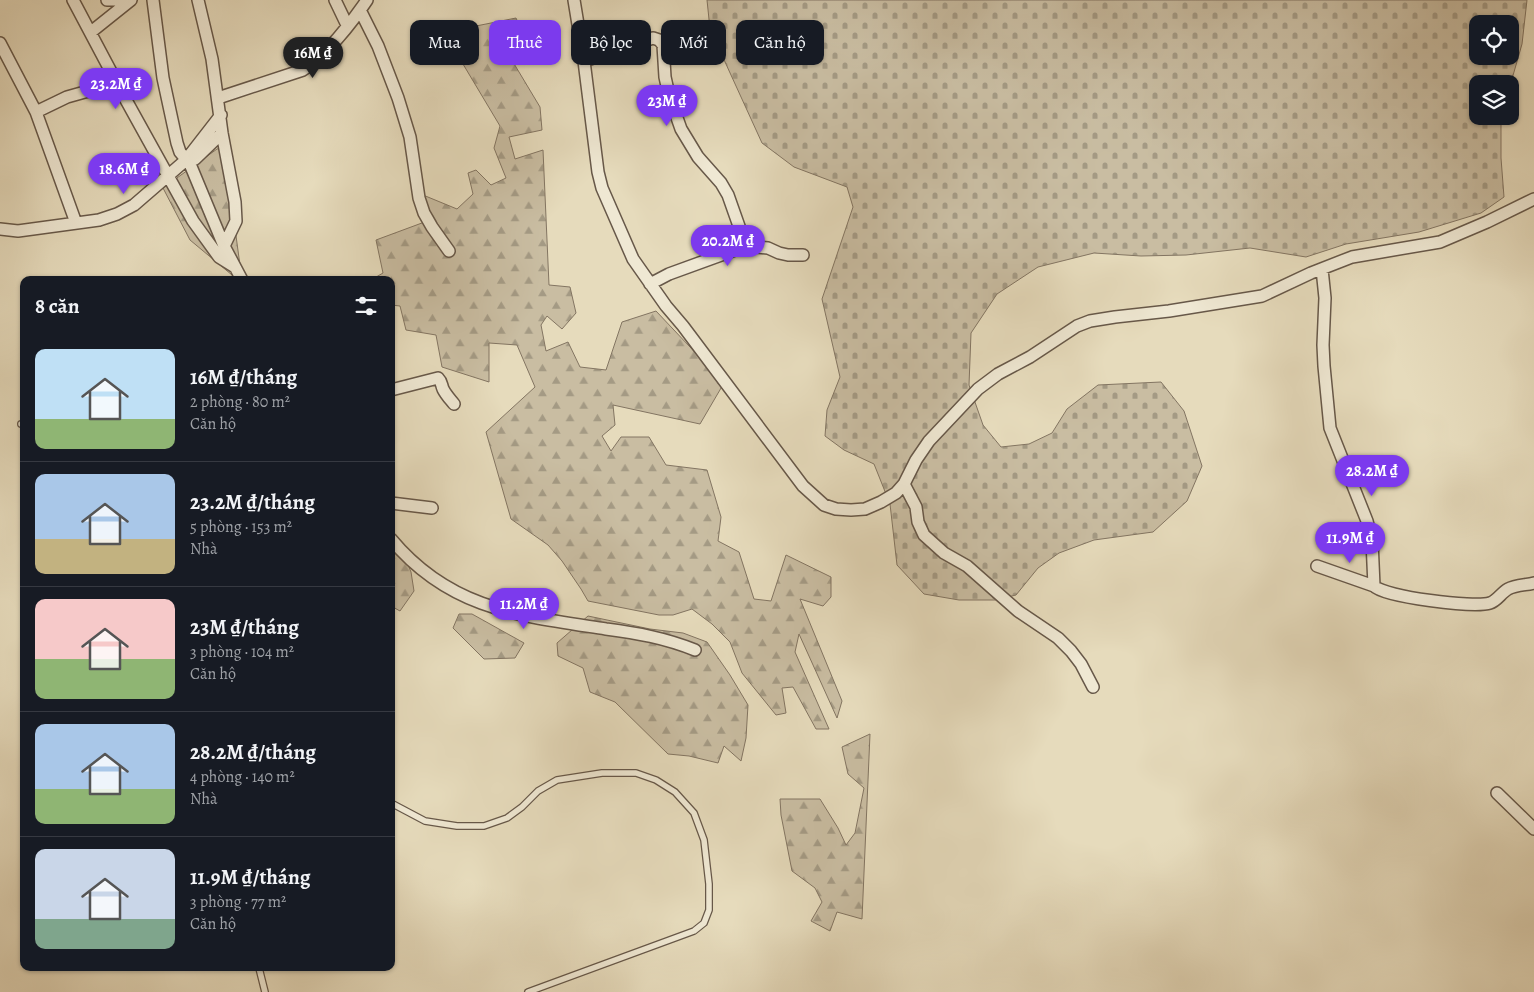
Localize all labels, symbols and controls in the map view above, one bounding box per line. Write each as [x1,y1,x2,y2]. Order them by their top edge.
map controls [1469,15,1519,125]
button: locate [1469,15,1519,65]
chip: Mua [410,20,479,65]
chip: Thuê [489,20,561,65]
chip: Bộ lọc [571,20,651,65]
chip: Mới [661,20,726,65]
chip: Căn hộ [736,20,824,65]
pin: 16M ₫ [278,36,348,79]
text: 16M ₫ [294,42,332,64]
pin: 23.2M ₫ [70,68,162,110]
text: 23.2M ₫ [90,73,142,95]
button: layers [1469,75,1519,125]
pin: 23M ₫ [632,84,702,127]
text: 23M ₫ [647,90,687,112]
pin: 18.6M ₫ [78,152,170,195]
text: 18.6M ₫ [99,158,149,180]
pin: 20.2M ₫ [682,224,774,267]
text: 20.2M ₫ [702,230,754,252]
text: 8 căn [35,292,79,320]
icon: filters [352,292,380,320]
text: 16M ₫/tháng [190,363,297,391]
icon: home [75,369,135,429]
text: 2 phòng · 80 m² [190,391,290,413]
text: Căn hộ [190,413,236,435]
pin: 28.2M ₫ [1326,454,1418,497]
text: 28.2M ₫ [1346,460,1398,482]
text: 23.2M ₫/tháng [190,488,315,516]
icon: home [75,494,135,554]
text: 5 phòng · 153 m² [190,516,292,538]
pin: 11.9M ₫ [1304,522,1396,564]
text: 11.9M ₫ [1326,527,1374,549]
text: Nhà [190,538,218,560]
pin: 11.2M ₫ [478,588,570,630]
text: 11.2M ₫ [500,593,548,615]
text: 23M ₫/tháng [190,613,299,641]
icon: home [75,619,135,679]
text: 3 phòng · 104 m² [190,641,294,663]
text: Căn hộ [190,663,236,685]
text: 28.2M ₫/tháng [190,738,316,766]
icon: home [75,744,135,804]
text: 4 phòng · 140 m² [190,766,295,788]
text: Nhà [190,788,218,810]
text: 11.9M ₫/tháng [190,863,310,891]
icon: home [75,869,135,929]
text: 3 phòng · 77 m² [190,891,286,913]
text: Căn hộ [190,913,236,935]

